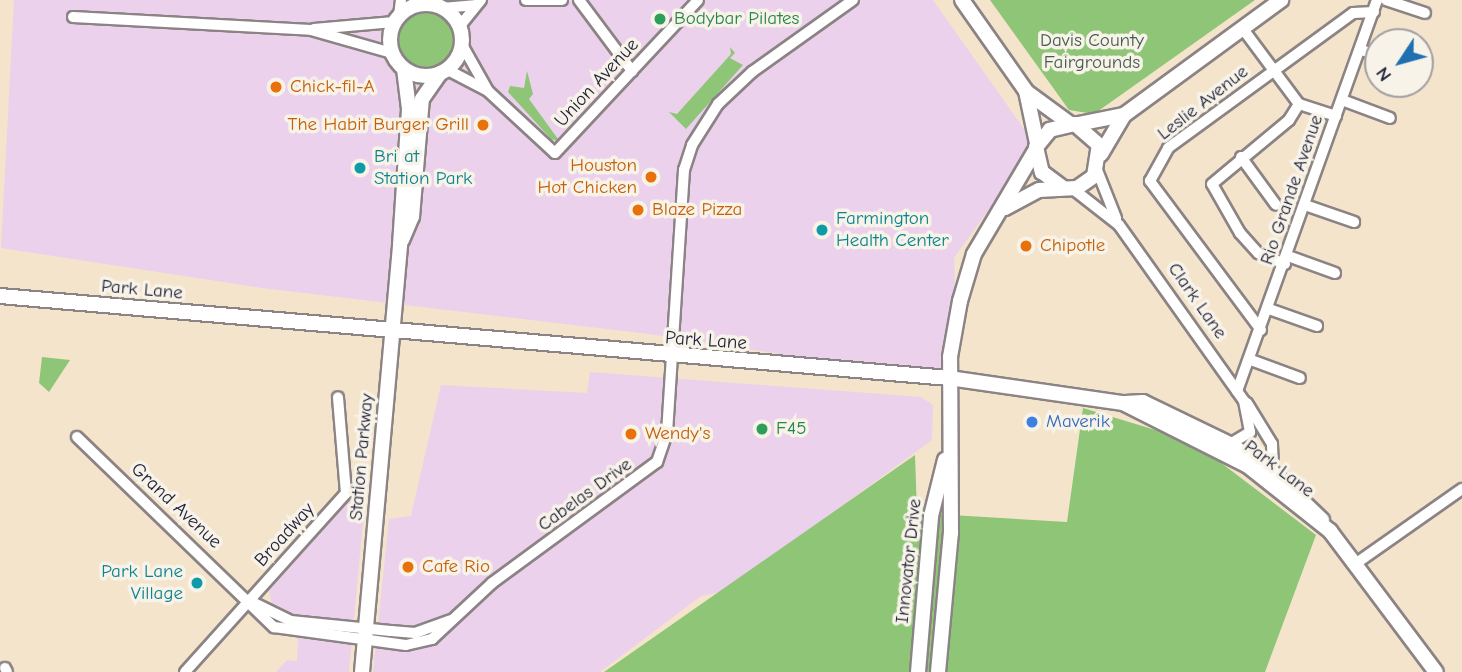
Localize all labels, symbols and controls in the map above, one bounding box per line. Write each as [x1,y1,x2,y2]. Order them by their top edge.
place label: Bodybar Pilates [674,8,799,30]
marker: Bodybar Pilates [652,11,668,27]
north arrow [1364,28,1434,98]
park label: Davis County Fairgrounds [1040,30,1144,74]
street label: Union Avenue [550,34,644,132]
street label: Leslie Avenue [1153,61,1253,145]
text: N [1371,63,1396,86]
place label: Chick-fil-A [290,76,375,98]
marker: Chick-fil-A [268,79,284,95]
street label: Rio Grande Avenue [1256,112,1328,268]
place label: The Habit Burger Grill [288,114,469,136]
marker: The Habit Burger Grill [475,117,491,133]
place label: Bri at Station Park [374,146,472,190]
place label: Houston Hot Chicken [537,155,637,199]
marker: Bri at Station Park [352,160,368,176]
marker: Houston Hot Chicken [643,169,659,185]
place label: Blaze Pizza [652,199,742,221]
marker: Blaze Pizza [630,202,646,218]
place label: Farmington Health Center [836,208,949,252]
marker: Farmington Health Center [814,222,830,238]
place label: Chipotle [1040,235,1105,257]
marker: Chipotle [1018,238,1034,254]
street label: Clark Lane [1163,259,1231,343]
street label: Park Lane [100,275,184,305]
street label: Park Lane [664,327,748,355]
street label: Station Parkway [345,392,379,522]
place label: Maverik [1046,411,1110,433]
marker: Maverik [1024,414,1040,430]
place label: F45 [776,418,806,440]
marker: F45 [754,421,770,437]
place label: Wendy's [645,423,710,445]
marker: Wendy's [623,426,639,442]
street label: Park Lane [1239,435,1319,503]
street label: Cabelas Drive [534,453,636,537]
street label: Grand Avenue [126,458,226,554]
street label: Innovator Drive [891,497,927,625]
street label: Broadway [250,498,320,572]
place label: Cafe Rio [422,556,490,578]
marker: Cafe Rio [400,559,416,575]
place label: Park Lane Village [101,561,183,605]
marker: Park Lane Village [189,575,205,591]

